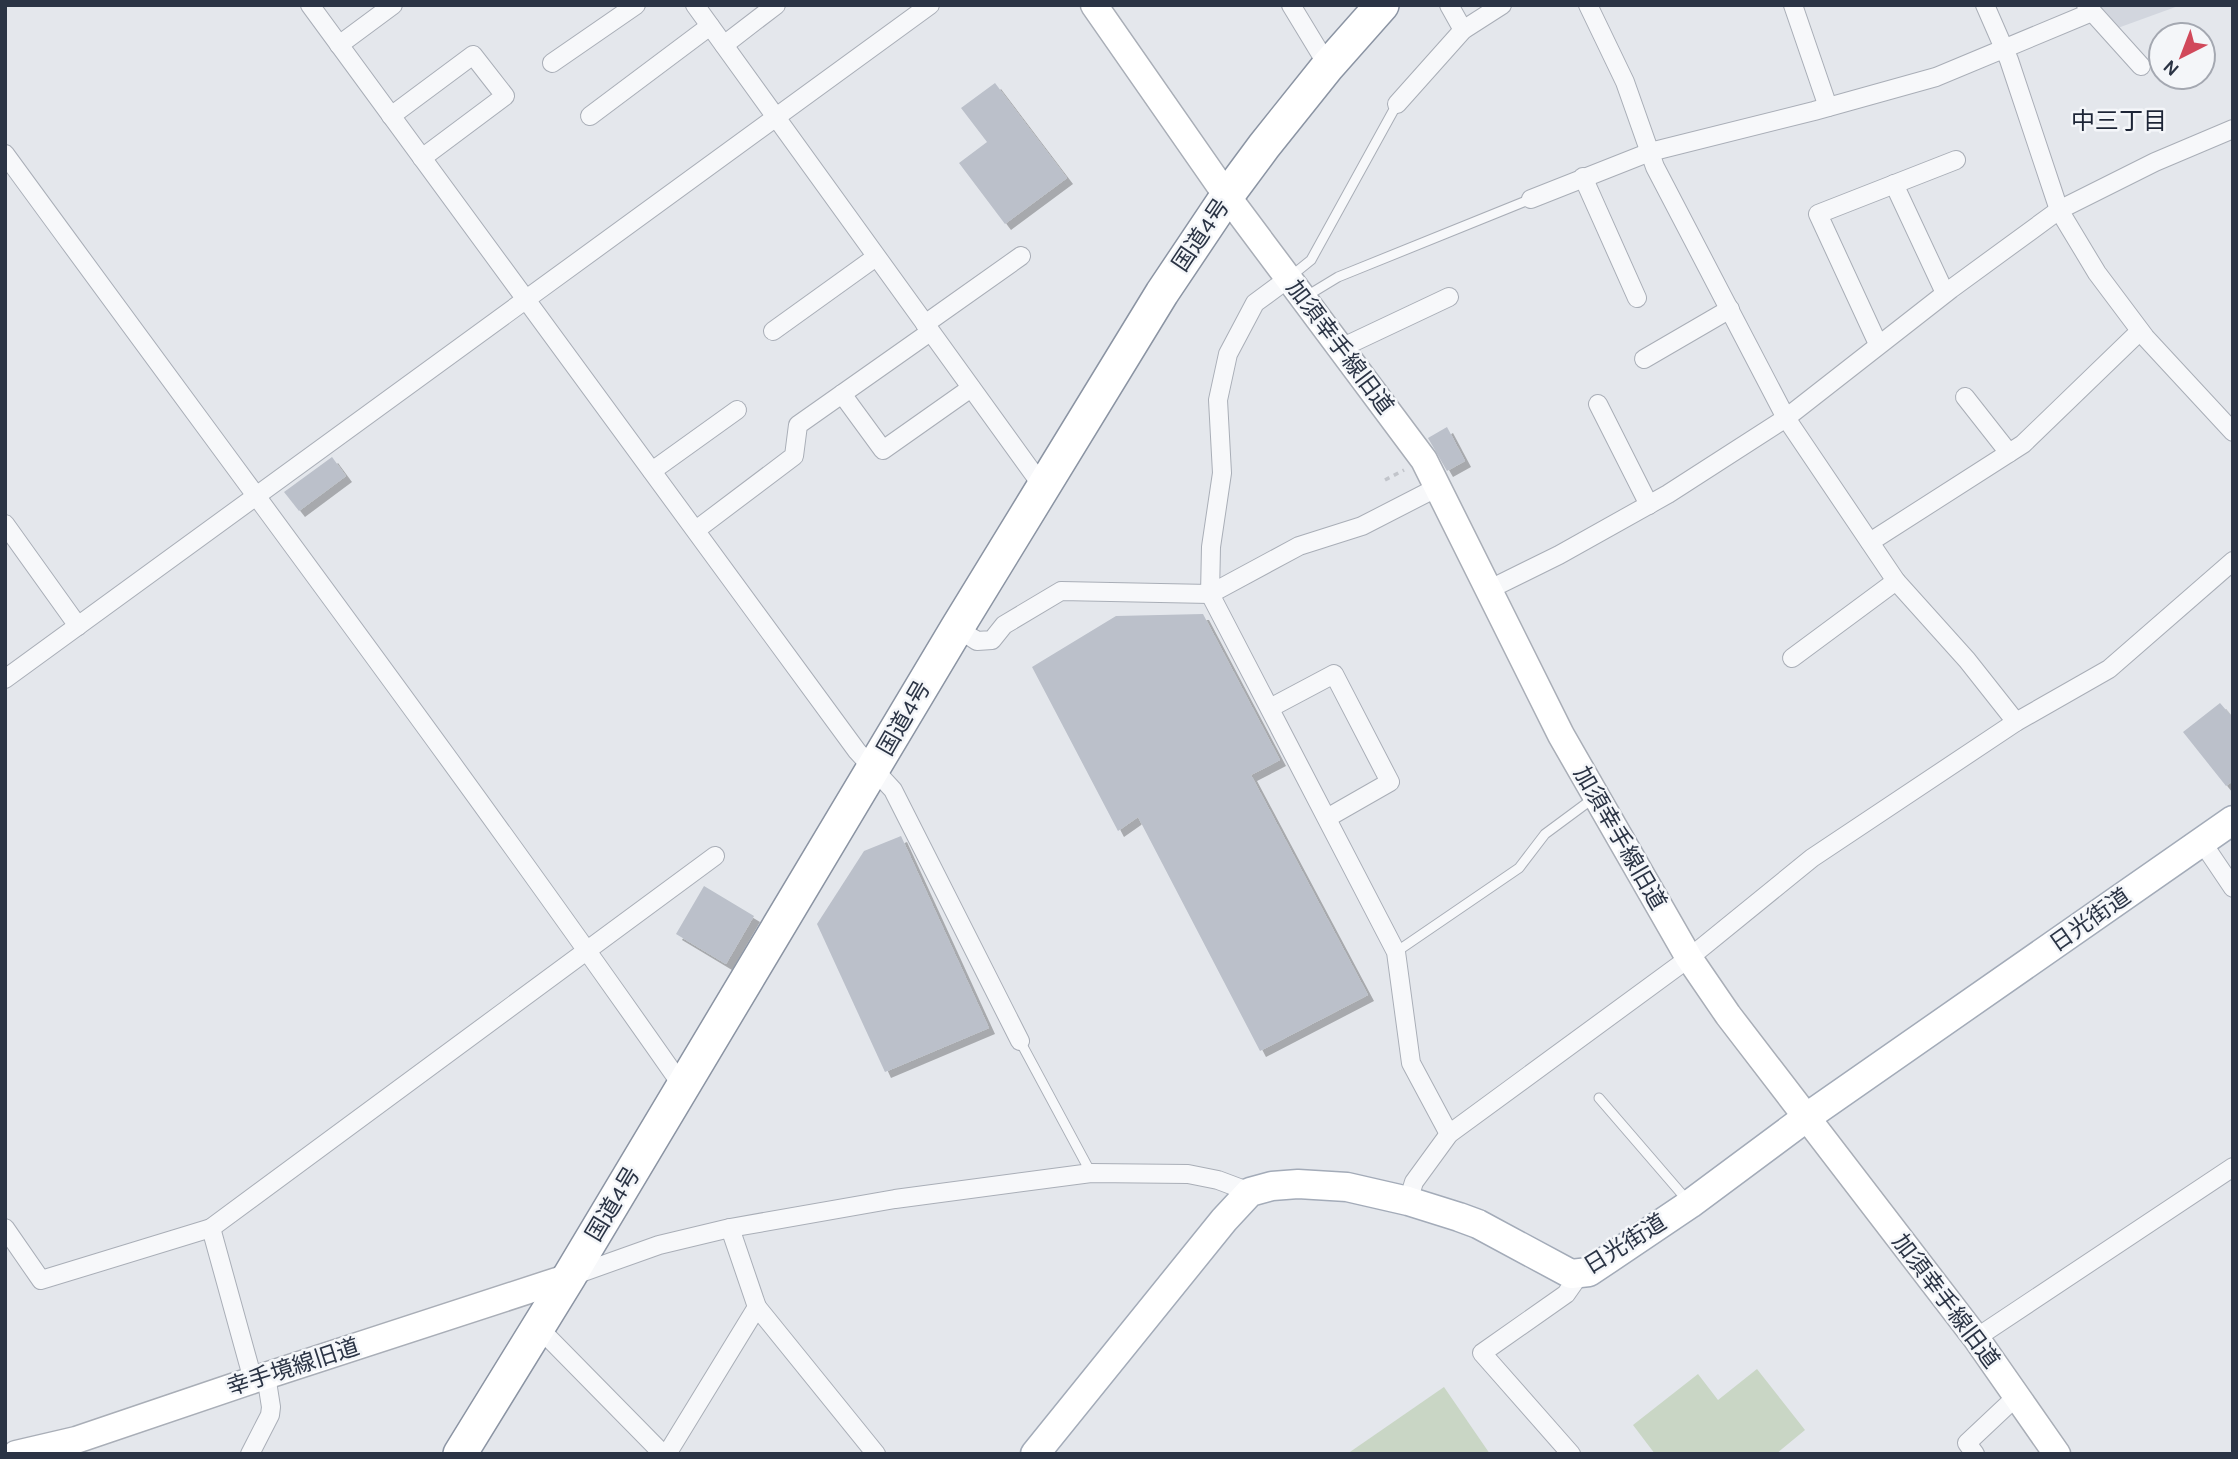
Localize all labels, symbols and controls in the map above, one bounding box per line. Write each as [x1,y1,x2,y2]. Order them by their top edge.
north arrow [2147,21,2217,91]
text: N [2159,55,2184,81]
district label: 中三丁目 [2071,107,2167,135]
street label: 国道4号 [1167,194,1235,276]
street label: 加須幸手線旧道 [1281,275,1399,419]
street label: 国道4号 [872,676,936,760]
street label: 加須幸手線旧道 [1568,762,1672,914]
street label: 日光街道 [2045,883,2135,957]
street label: 国道4号 [580,1162,646,1246]
street label: 日光街道 [1579,1208,1671,1280]
street label: 加須幸手線旧道 [1887,1229,2005,1373]
street label: 幸手境線旧道 [223,1333,363,1401]

